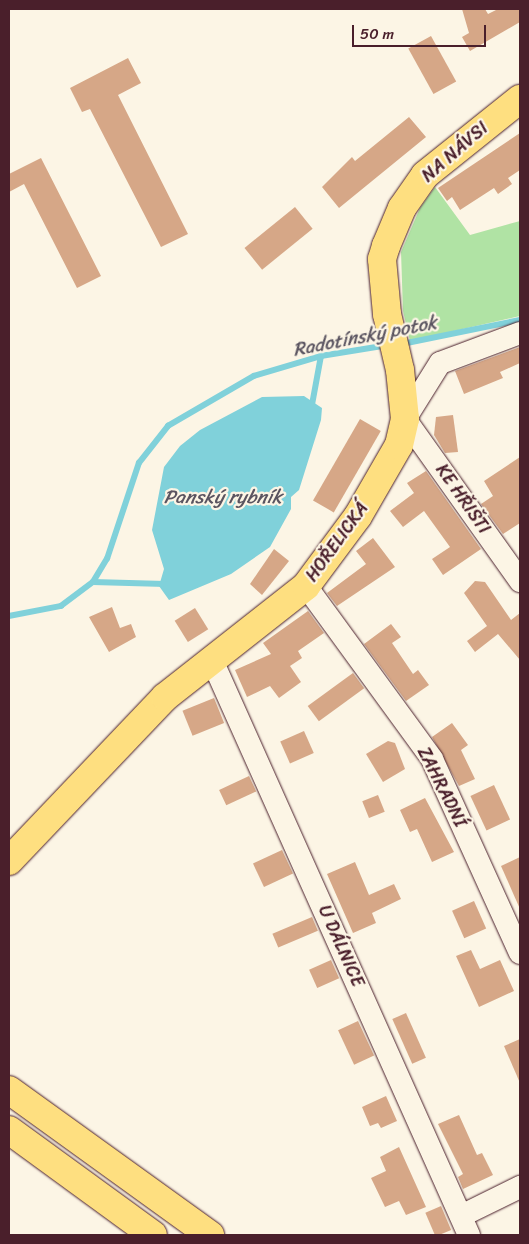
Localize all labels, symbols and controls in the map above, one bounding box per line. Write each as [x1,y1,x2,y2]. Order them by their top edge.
scale bar [354,15,488,47]
text: 50 m [360,21,394,47]
street label: NA NÁVSI [417,117,493,187]
water label: Radotínský potok [291,311,439,361]
street label: KE HŘIŠTI [430,459,496,539]
water label: Panský rybník [164,486,282,508]
street label: HOŘELICKÁ [301,498,373,586]
street label: ZAHRADNÍ [413,743,471,831]
street label: U DÁLNICE [313,901,369,991]

